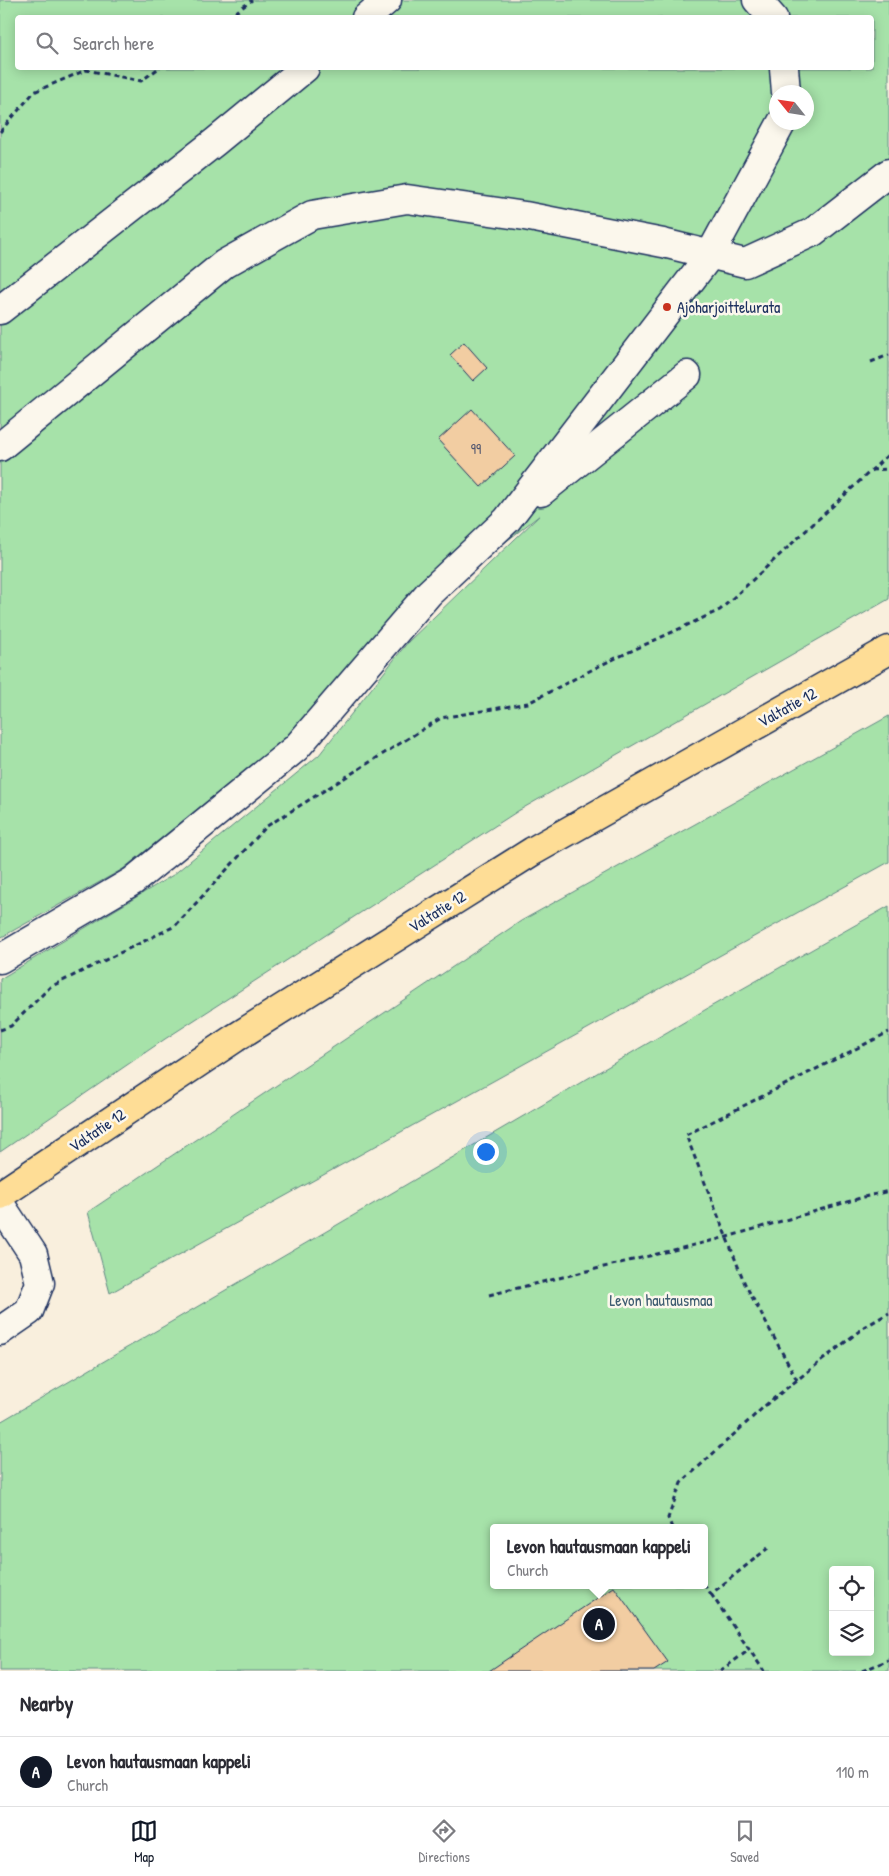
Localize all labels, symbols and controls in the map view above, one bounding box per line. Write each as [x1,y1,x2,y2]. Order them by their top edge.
search box [15,15,874,70]
icon: search [33,29,61,57]
text: Search here [73,30,154,56]
north arrow [769,85,814,130]
place label: Ajoharjoittelurata [677,296,780,318]
marker: Ajoharjoittelurata [661,301,673,313]
house number: 99 [471,439,481,458]
street label: Valtatie 12 [754,682,821,732]
street label: Valtatie 12 [404,885,470,937]
street label: Valtatie 12 [64,1103,130,1157]
your location [473,1139,499,1165]
park label: Levon hautausmaa [609,1289,713,1311]
popup [490,1524,708,1589]
text: Levon hautausmaan kappeli [507,1533,691,1559]
text: Church [507,1559,548,1581]
map controls [829,1566,874,1656]
button: locate [829,1566,874,1611]
pin: A [583,1605,615,1643]
button: layers [829,1611,874,1656]
text: Nearby [20,1689,73,1718]
text: Levon hautausmaan kappeli [67,1748,251,1774]
text: A [32,1761,40,1783]
text: 110 m [836,1761,869,1783]
text: Church [67,1774,108,1796]
tab: Map [130,1817,158,1866]
tab: Directions [418,1817,470,1866]
tab: Saved [730,1817,759,1866]

